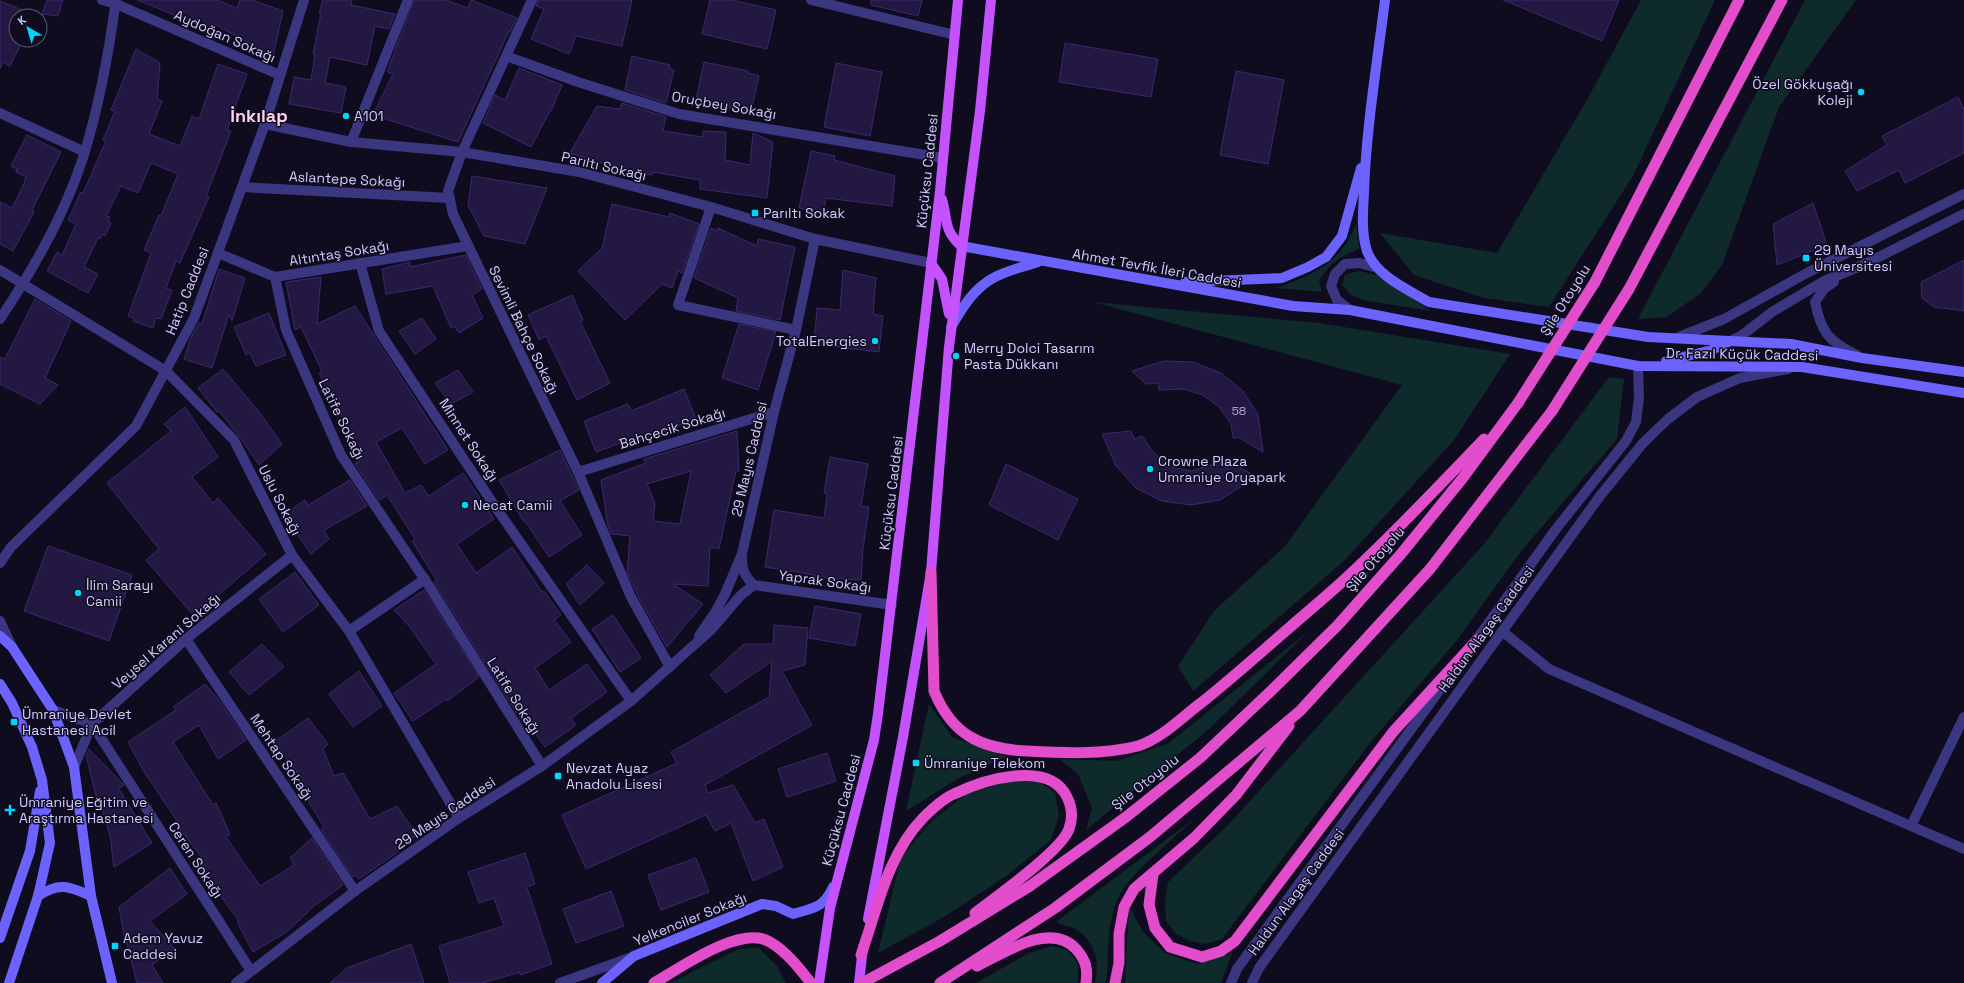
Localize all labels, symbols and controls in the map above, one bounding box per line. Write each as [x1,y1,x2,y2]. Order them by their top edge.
street label: Aydoğan Sokağı [171,6,279,66]
north arrow [8,8,48,48]
text: K [15,12,29,28]
place label: Özel Gökkuşağı Koleji [1752,75,1853,109]
street label: Oruçbey Sokağı [670,87,778,123]
marker: Özel Gökkuşağı Koleji [1856,87,1866,97]
district label: İnkılap [230,104,288,127]
place label: A101 [354,107,384,125]
marker: A101 [341,111,351,121]
street label: Küçüksu Caddesi [912,113,942,229]
street label: Parıltı Sokağı [560,147,648,185]
street label: Aslantepe Sokağı [288,167,406,191]
place label: Parıltı Sokak [763,204,846,222]
marker: Parıltı Sokak [750,208,760,218]
street label: Altıntaş Sokağı [288,236,390,270]
place label: 29 Mayıs Üniversitesi [1814,241,1892,275]
street label: Hatip Caddesi [161,244,213,338]
street label: Ahmet Tevfik İleri Caddesi [1071,244,1243,292]
marker: 29 Mayıs Üniversitesi [1801,253,1811,263]
street label: Şile Otoyolu [1536,261,1594,339]
street label: Sevimli Bahçe Sokağı [485,263,563,397]
place label: TotalEnergies [776,332,867,350]
marker: TotalEnergies [870,336,880,346]
place label: Merry Dolci Tasarım Pasta Dükkanı [964,339,1095,373]
street label: Dr. Fazıl Küçük Caddesi [1666,344,1818,364]
marker: Merry Dolci Tasarım Pasta Dükkanı [951,351,961,361]
street label: Latife Sokağı [315,376,369,462]
street label: Minnet Sokağı [435,395,503,485]
street label: 29 Mayıs Caddesi [727,400,771,518]
street label: Bahçecik Sokağı [617,403,727,453]
house number: 58 [1232,403,1246,419]
street label: Küçüksu Caddesi [875,435,907,551]
place label: Crowne Plaza Umraniye Oryapark [1158,452,1287,486]
street label: Uslu Sokağı [254,462,306,538]
marker: Crowne Plaza Umraniye Oryapark [1145,464,1155,474]
place label: Necat Camii [473,496,553,514]
marker: Necat Camii [460,500,470,510]
street label: Şile Otoyolu [1342,523,1408,595]
street label: Haldun Alagaş Caddesi [1434,562,1538,696]
street label: Yaprak Sokağı [777,566,873,596]
place label: İlim Sarayı Camii [86,576,153,610]
marker: İlim Sarayı Camii [73,588,83,598]
street label: Veysel Karani Sokağı [108,589,224,693]
street label: Latife Sokağı [483,654,545,738]
place label: Ümraniye Devlet Hastanesi Acil [22,705,132,739]
street label: Mehtap Sokağı [246,710,318,804]
marker: Ümraniye Devlet Hastanesi Acil [9,717,19,727]
street label: Şile Otoyolu [1108,750,1182,814]
street label: Küçüksu Caddesi [817,752,865,868]
place label: Ümraniye Telekom [924,754,1045,772]
marker: Ümraniye Telekom [911,758,921,768]
place label: Nevzat Ayaz Anadolu Lisesi [566,759,662,793]
marker: Nevzat Ayaz Anadolu Lisesi [553,771,563,781]
street label: 29 Mayıs Caddesi [391,773,499,853]
place label: Ümraniye Eğitim ve Araştırma Hastanesi [19,793,153,827]
marker: Ümraniye Eğitim ve Araştırma Hastanesi [4,804,16,816]
street label: Ceren Sokağı [165,818,227,902]
street label: Haldun Alagaş Caddesi [1244,825,1348,959]
street label: Yelkenciler Sokağı [631,888,749,950]
place label: Adem Yavuz Caddesi [123,929,203,963]
marker: Adem Yavuz Caddesi [110,941,120,951]

